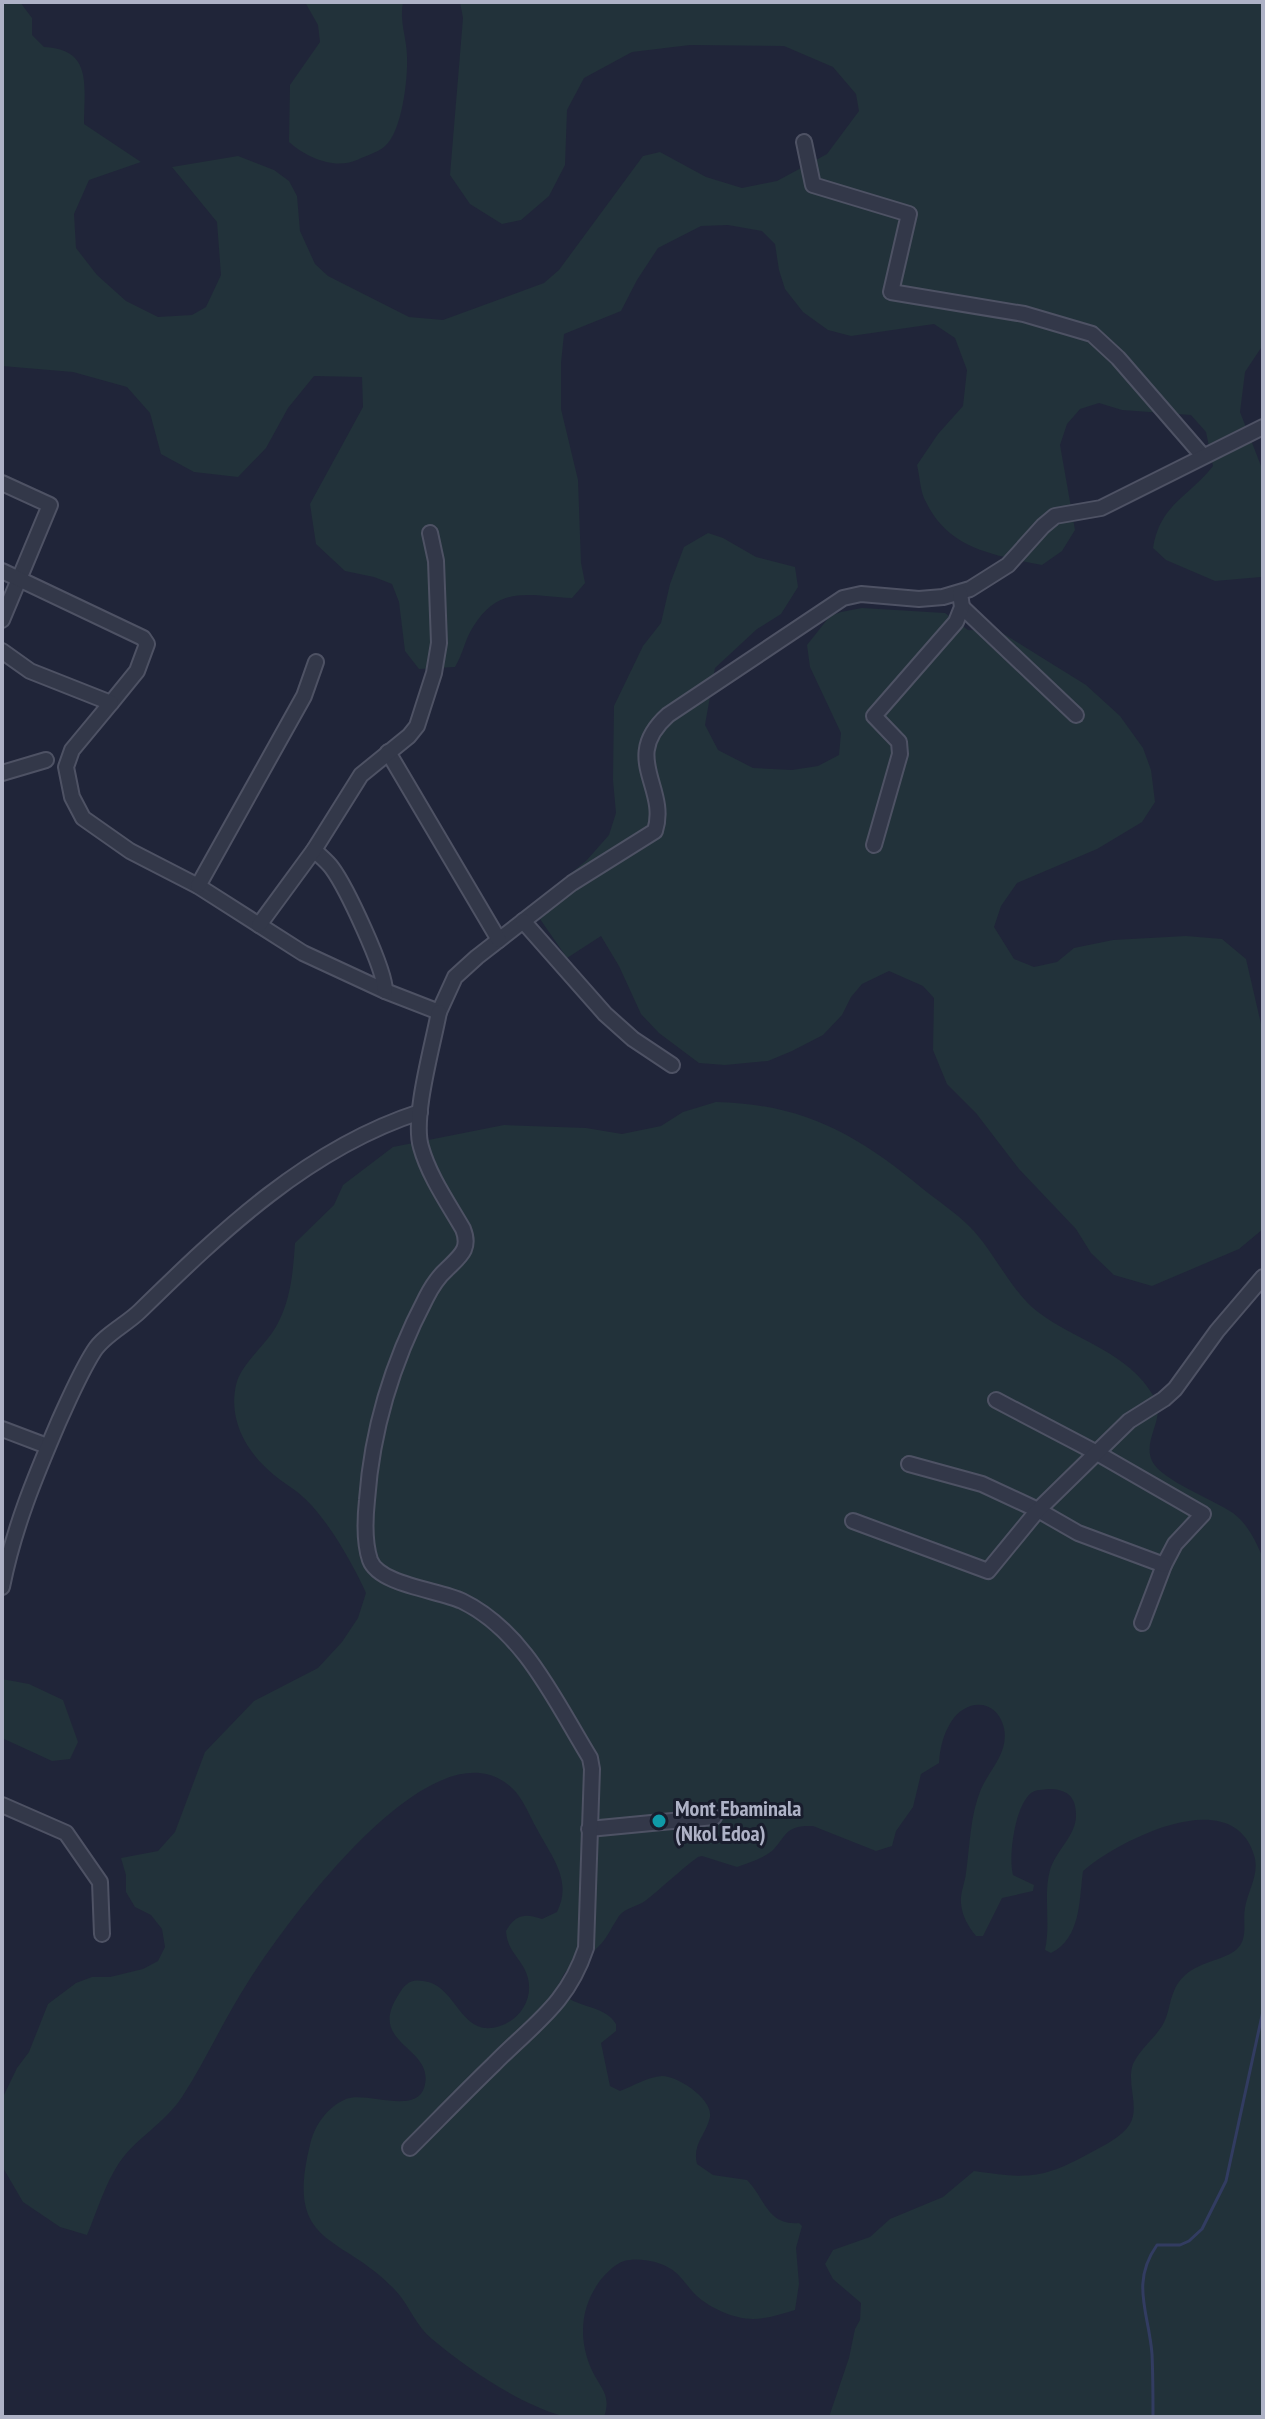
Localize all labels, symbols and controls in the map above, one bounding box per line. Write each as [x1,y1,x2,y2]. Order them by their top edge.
place label: Mont Ebaminala (Nkol Edoa) [675,1794,801,1847]
marker: Mont Ebaminala (Nkol Edoa) [650,1812,668,1830]

